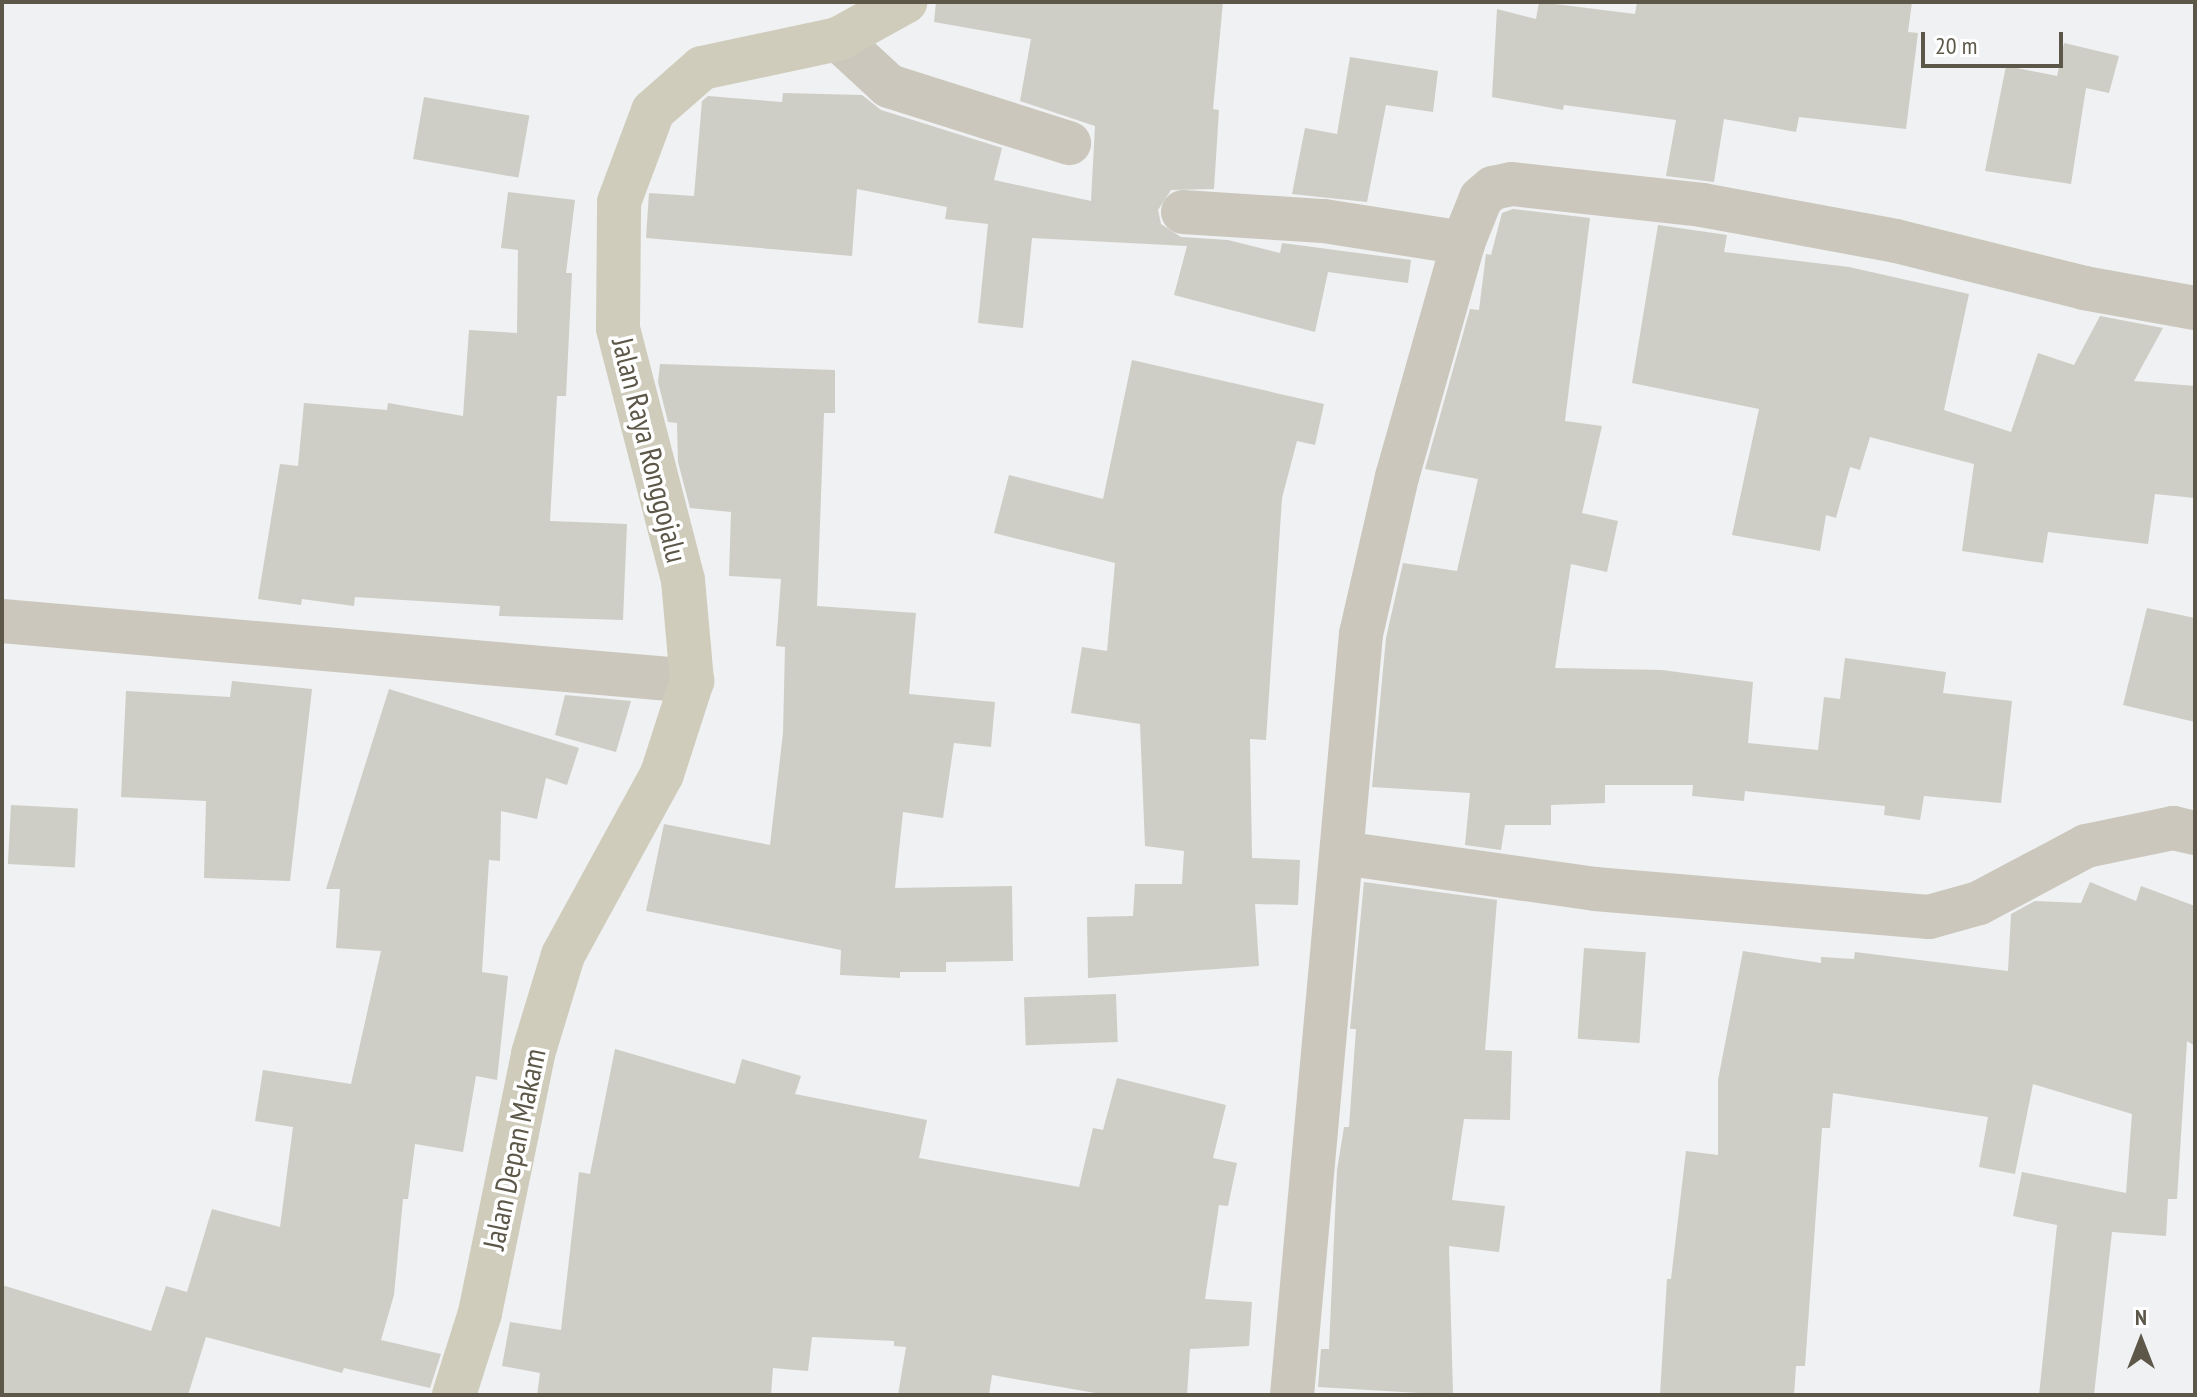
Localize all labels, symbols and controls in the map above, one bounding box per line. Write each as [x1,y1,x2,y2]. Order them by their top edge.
scale bar [1925,16,2067,66]
text: 20 m [1935,30,1977,61]
street label: Jalan Raya Ronggojalu [605,334,695,566]
street label: Jalan Depan Makam [475,1045,553,1253]
north arrow [2101,1301,2181,1381]
text: N [2135,1303,2147,1331]

